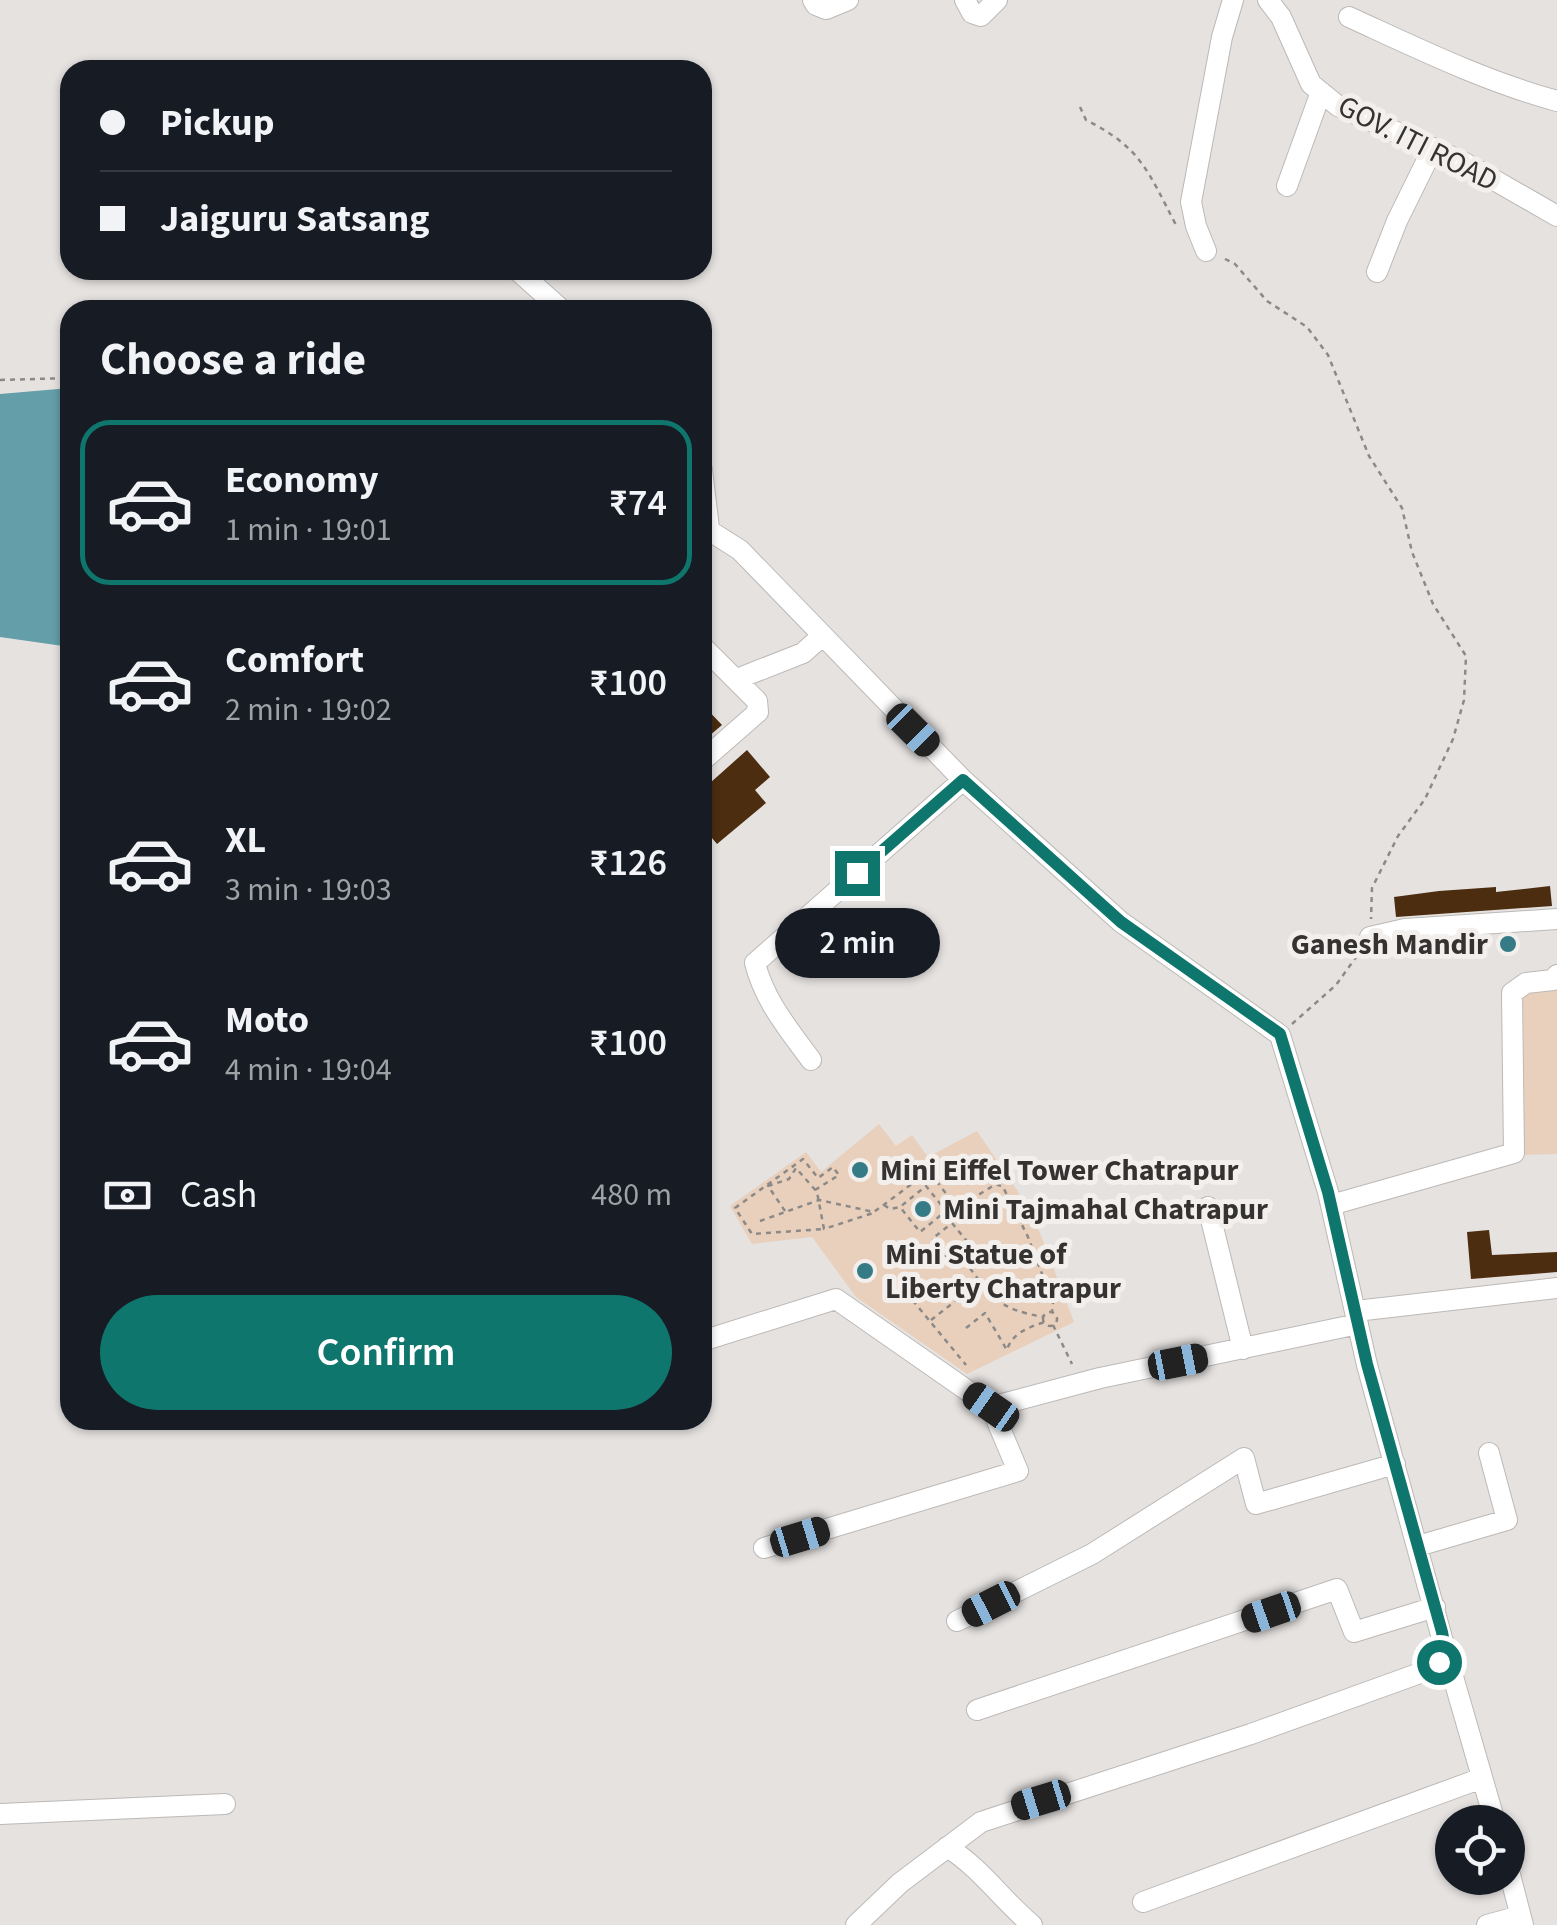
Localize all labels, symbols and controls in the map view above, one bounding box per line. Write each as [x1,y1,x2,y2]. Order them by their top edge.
street label: GOV. ITI ROAD [1330,85,1505,202]
text: Pickup [160,96,274,150]
text: Jaiguru Satsang [160,192,430,246]
text: Choose a ride [100,328,366,392]
text: Economy [225,453,378,507]
icon: car [105,458,195,548]
text: ₹74 [609,476,667,530]
text: 1 min · 19:01 [225,507,392,553]
text: Comfort [225,633,364,687]
icon: car [105,638,195,728]
text: ₹100 [589,656,667,710]
text: 2 min · 19:02 [225,687,392,733]
car [881,698,945,762]
text: XL [225,813,266,867]
icon: car [105,818,195,908]
text: ₹126 [589,836,667,890]
route end [835,851,880,896]
text: 3 min · 19:03 [225,867,392,913]
callout: 2 min [774,908,940,978]
text: 2 min [819,920,896,966]
place label: Ganesh Mandir [1291,923,1488,966]
marker: Ganesh Mandir [1497,933,1519,955]
text: Moto [225,993,309,1047]
icon: car [105,998,195,1088]
text: ₹100 [589,1016,667,1070]
text: 4 min · 19:04 [225,1047,392,1093]
place label: Mini Eiffel Tower Chatrapur [880,1149,1239,1192]
marker: Mini Eiffel Tower Chatrapur [849,1159,871,1181]
icon: cash [100,1168,155,1223]
text: Cash [180,1168,257,1222]
text: 480 m [591,1172,672,1218]
place label: Mini Tajmahal Chatrapur [943,1188,1268,1231]
marker: Mini Tajmahal Chatrapur [912,1198,934,1220]
place label: Mini Statue of Liberty Chatrapur [885,1233,1121,1310]
marker: Mini Statue of Liberty Chatrapur [854,1260,876,1282]
button: Confirm [100,1295,672,1410]
car [1146,1342,1210,1382]
car [958,1378,1024,1436]
car [767,1514,833,1560]
car [957,1577,1025,1631]
car [1238,1588,1304,1636]
route start [1417,1640,1462,1685]
car [1008,1777,1074,1823]
map controls [1435,1805,1525,1895]
button: locate [1435,1805,1525,1895]

